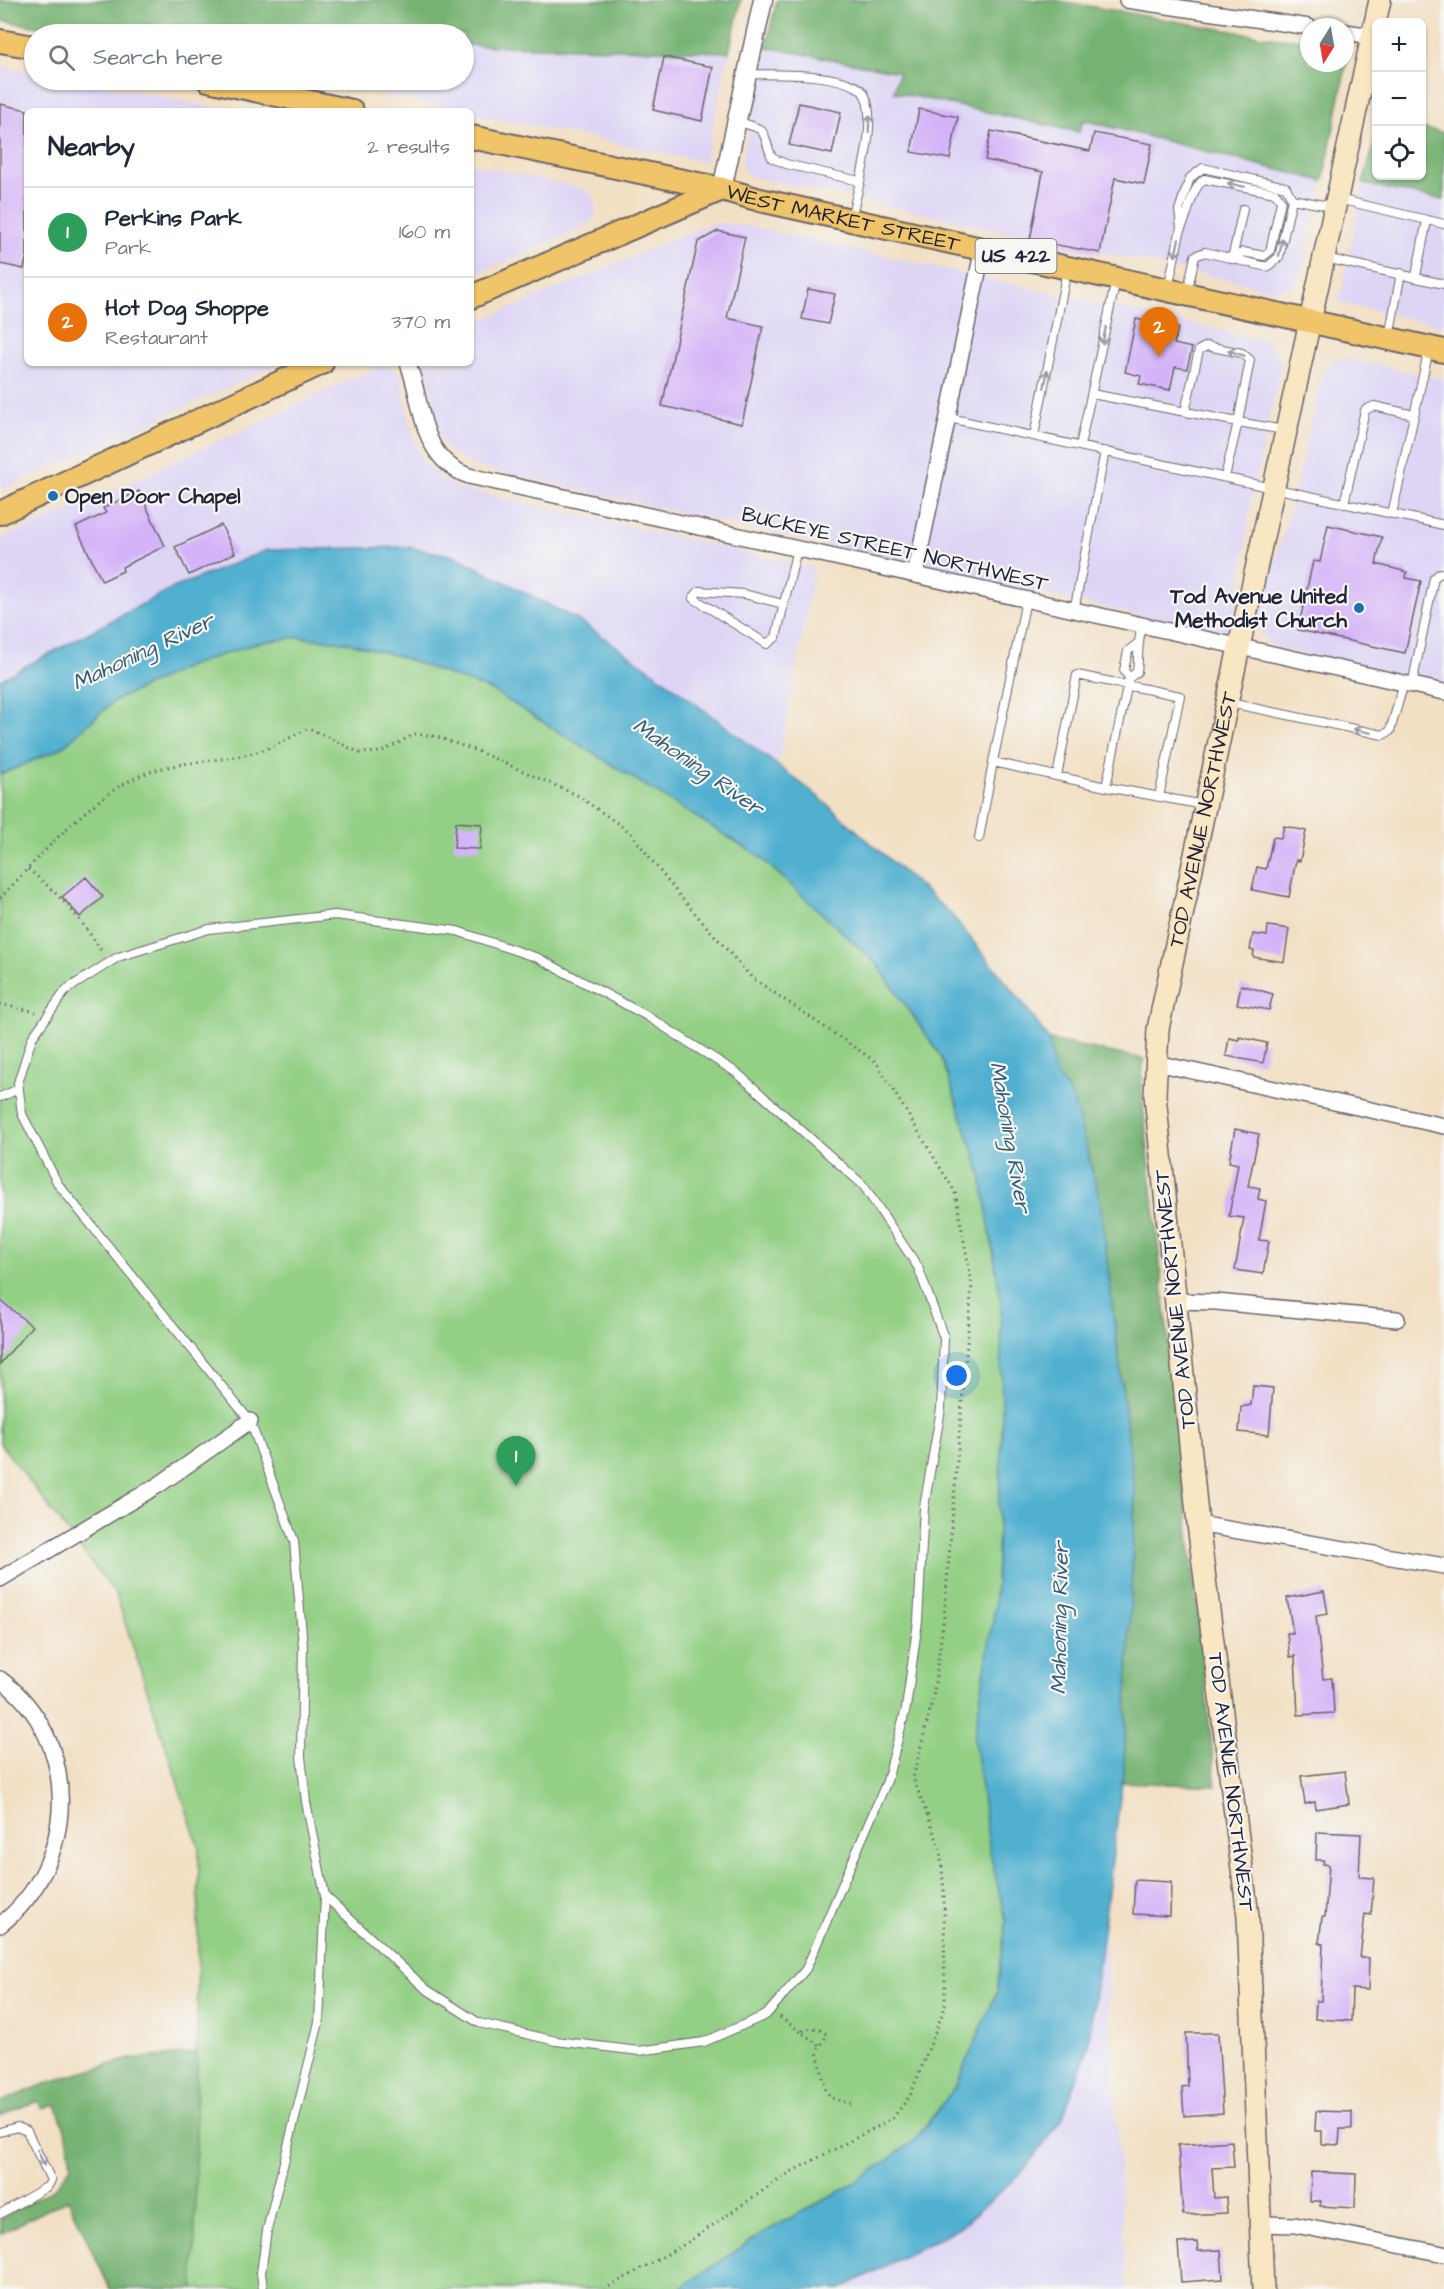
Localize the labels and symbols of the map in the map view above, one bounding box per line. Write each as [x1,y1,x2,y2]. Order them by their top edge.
north arrow [1300,18,1354,72]
one-way arrow [863,114,874,134]
street label: WEST MARKET STREET [723,176,964,258]
one-way arrow [1227,179,1246,191]
one-way arrow [1171,237,1182,257]
one-way arrow [1276,238,1287,257]
road number: US 422 [976,239,1056,273]
pin: 2 [1140,308,1178,357]
one-way arrow [1098,325,1109,345]
one-way arrow [1227,347,1246,358]
one-way arrow [1041,369,1052,389]
place label: Open Door Chapel [65,482,241,512]
marker: Open Door Chapel [46,489,60,503]
street label: BUCKEYE STREET NORTHWEST [739,500,1052,599]
place label: Tod Avenue United Methodist Church [1169,582,1348,635]
marker: Tod Avenue United Methodist Church [1352,601,1366,615]
water label: Mahoning River [67,604,222,699]
street label: TOD AVENUE NORTHWEST [1161,688,1244,950]
water label: Mahoning River [626,711,772,826]
one-way arrow [1352,725,1372,736]
water label: Mahoning River [981,1059,1039,1218]
street label: TOD AVENUE NORTHWEST [1147,1167,1203,1430]
your location [942,1361,971,1390]
pin: 1 [496,1436,536,1486]
water label: Mahoning River [1043,1539,1078,1695]
street label: TOD AVENUE NORTHWEST [1201,1651,1261,1914]
one-way arrow [35,2149,47,2167]

